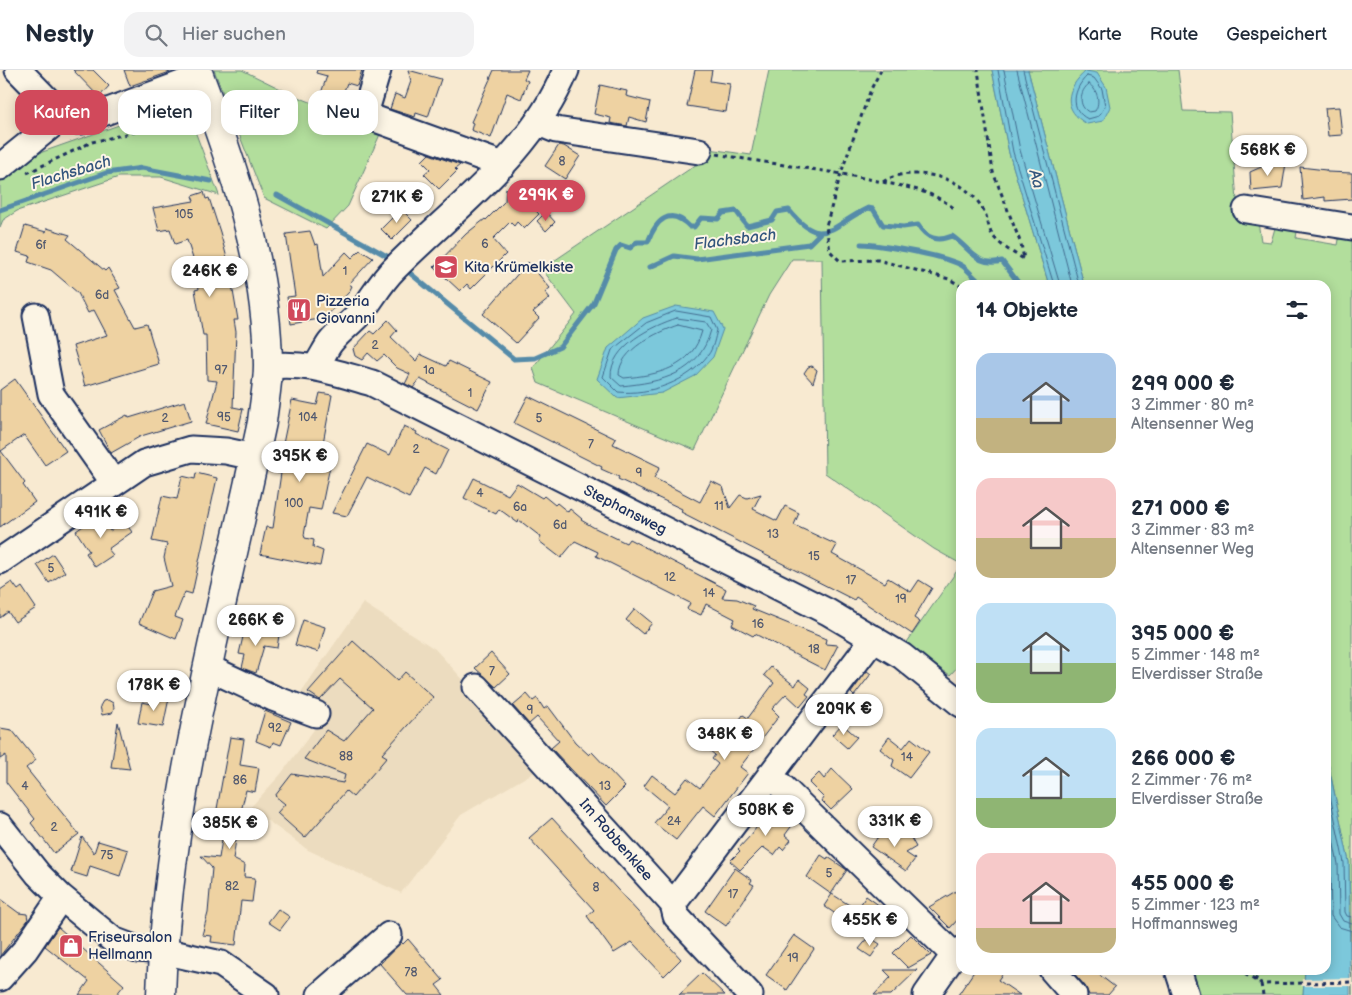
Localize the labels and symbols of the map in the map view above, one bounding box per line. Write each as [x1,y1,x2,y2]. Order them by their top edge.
pin: 568K € [1227,134,1309,177]
water label: Flachsbach [29,152,114,194]
house number: 8 [559,154,566,169]
water label: Aa [1024,167,1048,190]
pin: 299K € [505,180,587,222]
pin: 271K € [356,182,438,224]
house number: 105 [175,207,193,222]
water label: Flachsbach [693,226,777,254]
house number: 6 [481,237,489,252]
house number: 6f [35,238,47,253]
school or university icon: Kita Krümelkiste [433,254,459,280]
pin: 246K € [169,256,251,298]
place label: Kita Krümelkiste [464,258,574,277]
house number: 1 [343,264,347,279]
house number: 6d [95,288,109,303]
place label: Pizzeria Giovanni [316,292,375,328]
restaurant icon: Pizzeria Giovanni [286,297,312,323]
house number: 2 [371,338,379,353]
house number: 97 [215,363,228,378]
house number: 1a [423,363,435,378]
house number: 1 [468,386,472,401]
house number: 95 [217,410,231,425]
house number: 104 [298,410,318,425]
house number: 2 [161,411,169,426]
house number: 5 [536,411,543,426]
house number: 7 [588,437,594,452]
pin: 395K € [259,440,341,483]
house number: 2 [412,442,420,457]
house number: 9 [636,466,643,481]
street label: Stephansweg [580,481,670,539]
house number: 4 [476,486,484,501]
pin: 491K € [60,496,142,539]
house number: 100 [285,496,303,511]
house number: 11 [714,499,724,514]
house number: 6a [513,500,527,515]
house number: 6d [553,518,567,533]
house number: 13 [767,527,779,542]
house number: 15 [808,549,820,564]
house number: 5 [48,561,55,576]
house number: 12 [664,570,676,585]
house number: 17 [846,573,856,588]
house number: 14 [703,586,716,601]
house number: 19 [895,592,907,607]
pin: 266K € [215,604,297,647]
house number: 16 [752,617,764,632]
house number: 18 [808,642,820,657]
house number: 7 [489,664,495,679]
pin: 178K € [113,670,195,712]
pin: 209K € [803,694,885,736]
house number: 9 [527,703,534,718]
pin: 348K € [684,718,766,761]
house number: 92 [268,721,282,736]
house number: 88 [339,749,353,764]
house number: 14 [901,750,914,765]
house number: 86 [233,773,247,788]
house number: 4 [21,779,29,794]
house number: 13 [599,779,611,794]
pin: 508K € [725,794,807,837]
street label: Im Robbenklee [575,795,657,885]
pin: 331K € [854,806,936,848]
pin: 385K € [189,808,271,850]
house number: 24 [667,814,682,829]
house number: 2 [50,820,58,835]
house number: 75 [101,848,114,863]
house number: 5 [826,866,833,881]
house number: 82 [225,879,239,894]
house number: 8 [593,880,600,895]
house number: 17 [728,887,738,902]
pin: 455K € [829,904,911,947]
place label: Friseursalon Hellmann [88,928,172,964]
shop icon: Friseursalon Hellmann [58,933,84,959]
house number: 19 [787,951,799,966]
house number: 78 [405,965,417,980]

